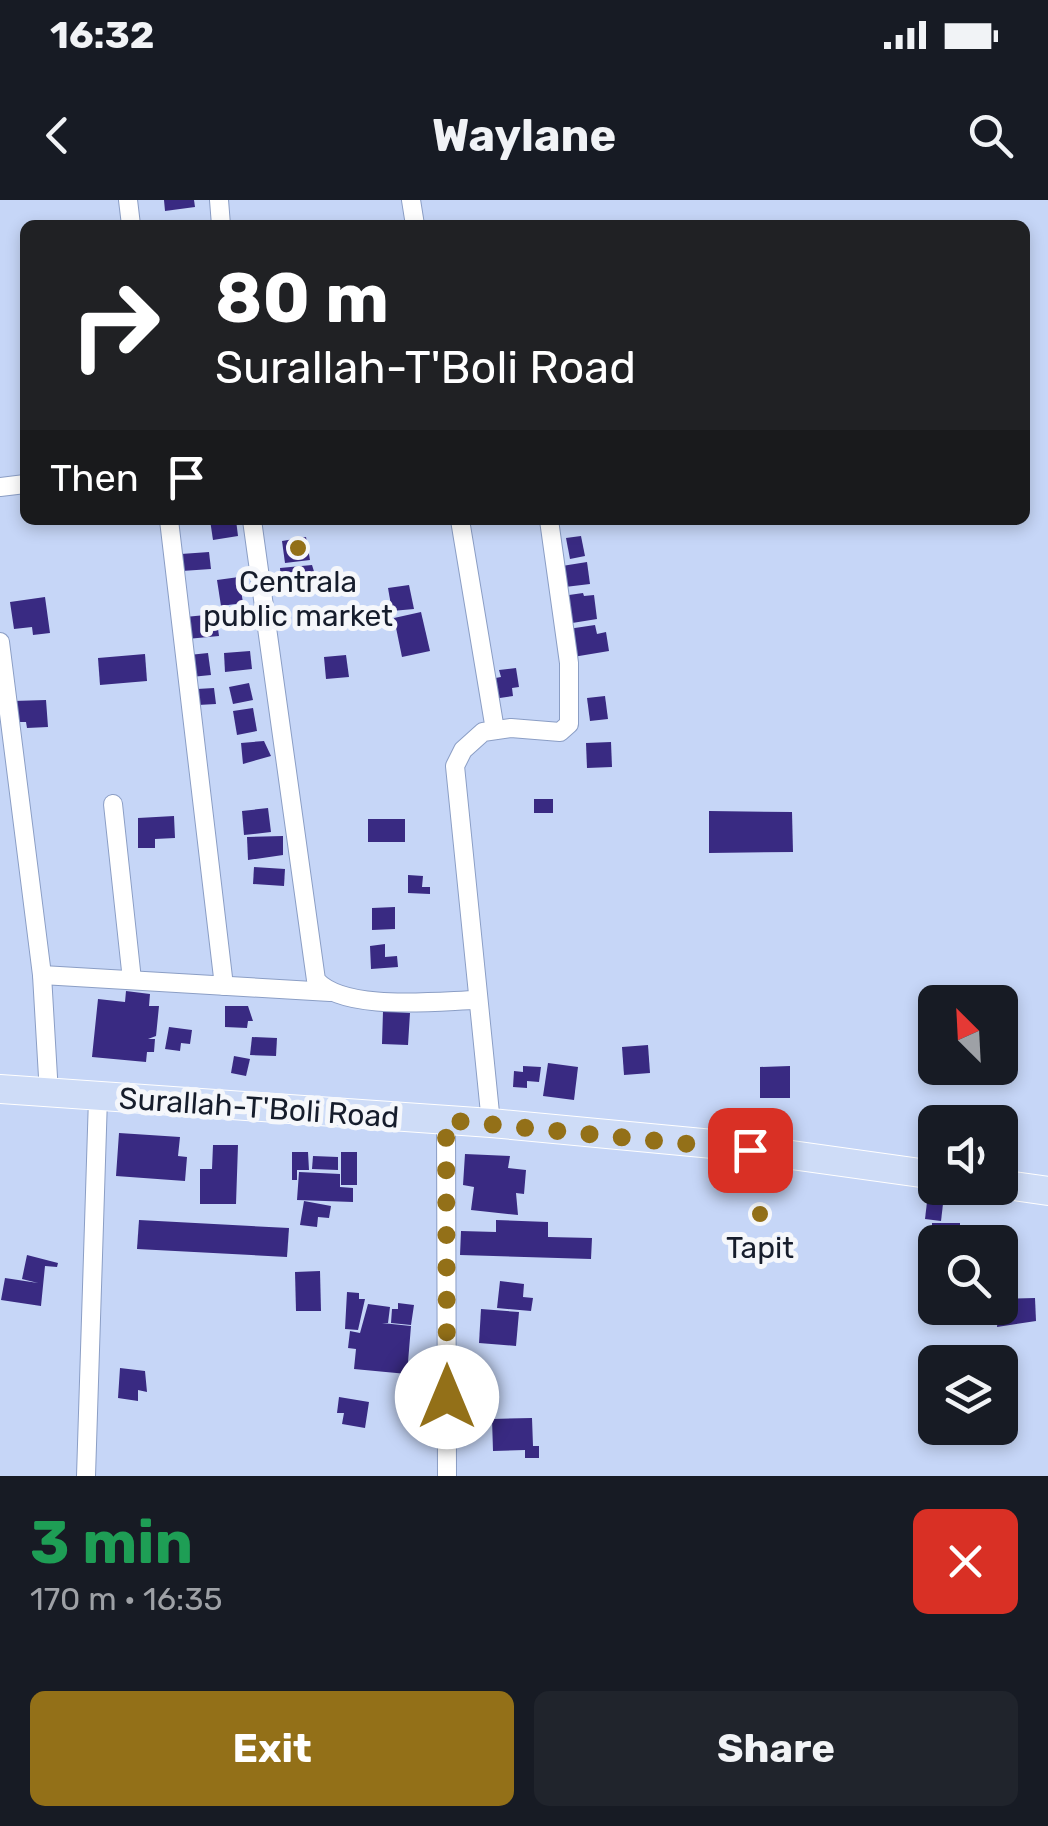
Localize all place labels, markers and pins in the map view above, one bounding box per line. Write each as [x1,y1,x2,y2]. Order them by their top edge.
marker: Centrala public market [287,537,309,559]
place label: Centrala public market [203,564,393,634]
pin [708,1108,793,1193]
marker: Tapit [749,1203,771,1225]
place label: Tapit [726,1230,794,1266]

